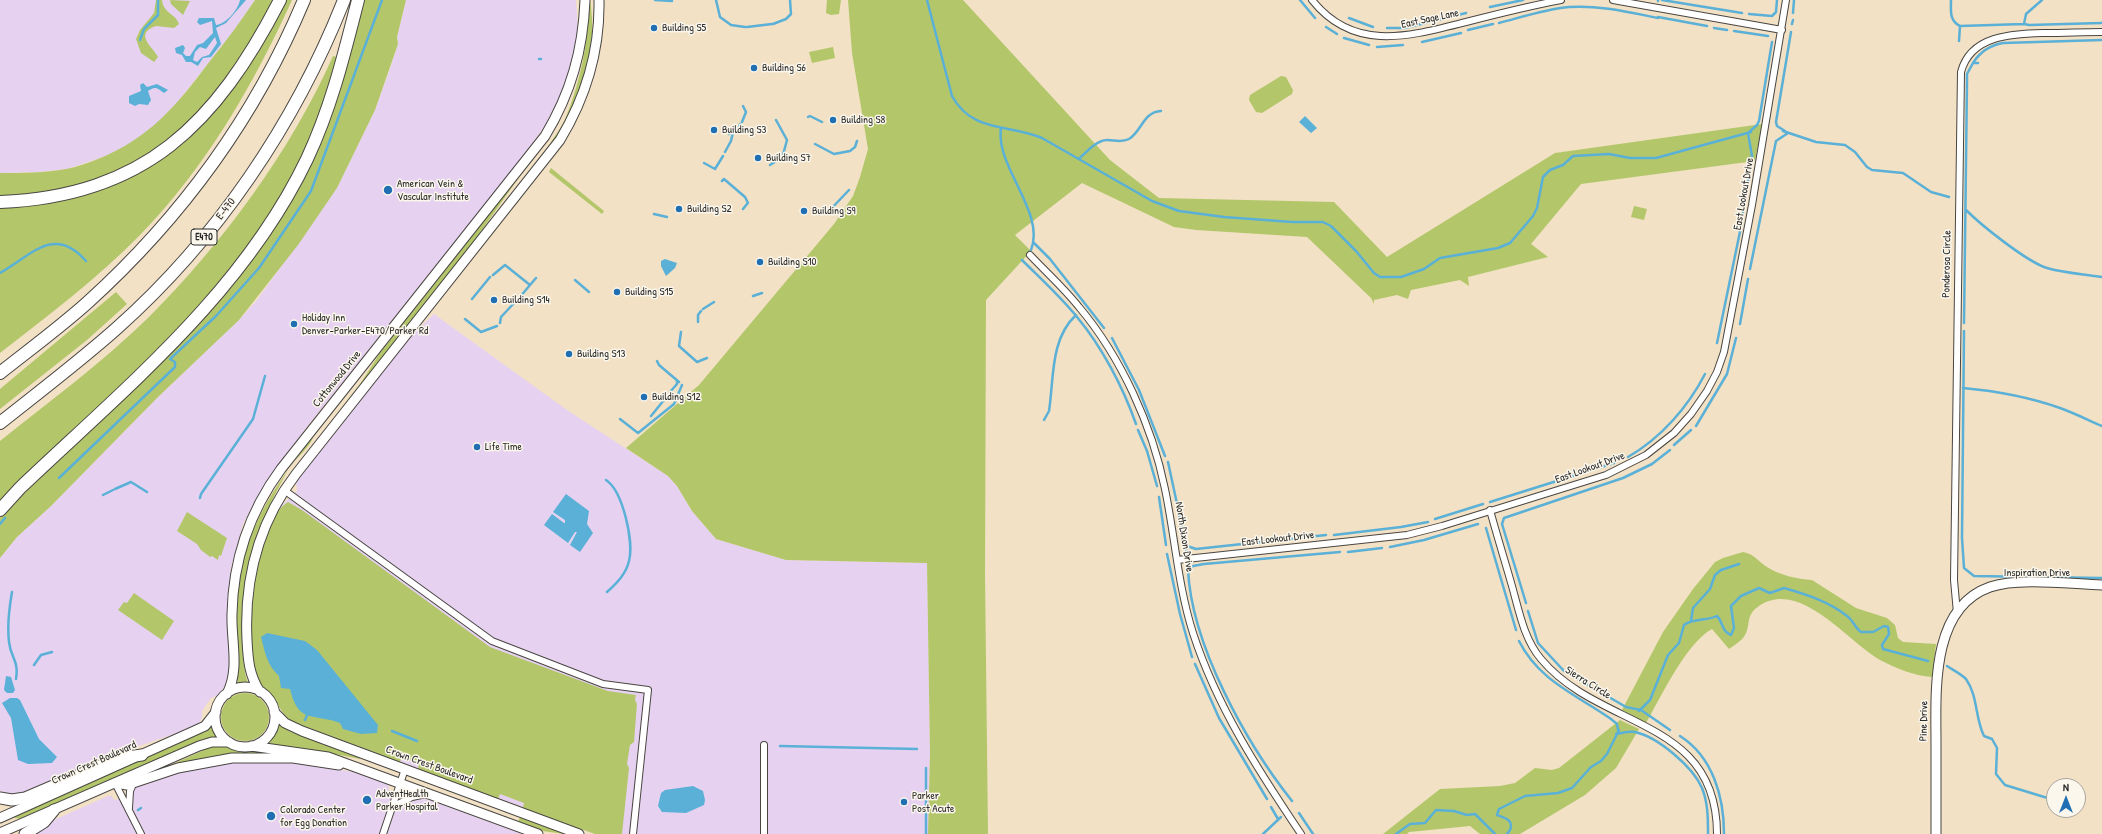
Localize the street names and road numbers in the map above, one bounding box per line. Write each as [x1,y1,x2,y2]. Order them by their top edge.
street label: East Sage Lane [1400,6,1460,32]
street label: East Lookout Drive [1731,157,1757,231]
street label: E-470 [213,196,239,222]
road number: E470 [191,229,217,245]
street label: Ponderosa Circle [1940,230,1954,298]
street label: Cottonwood Drive [310,348,364,410]
street label: East Lookout Drive [1553,449,1627,487]
street label: North Dixon Drive [1172,501,1196,573]
street label: East Lookout Drive [1241,529,1315,549]
street label: Inspiration Drive [2004,566,2070,580]
street label: Sierra Circle [1563,664,1613,702]
street label: Pine Drive [1917,701,1931,741]
street label: Crown Crest Boulevard [50,738,138,788]
street label: Crown Crest Boulevard [384,743,474,787]

